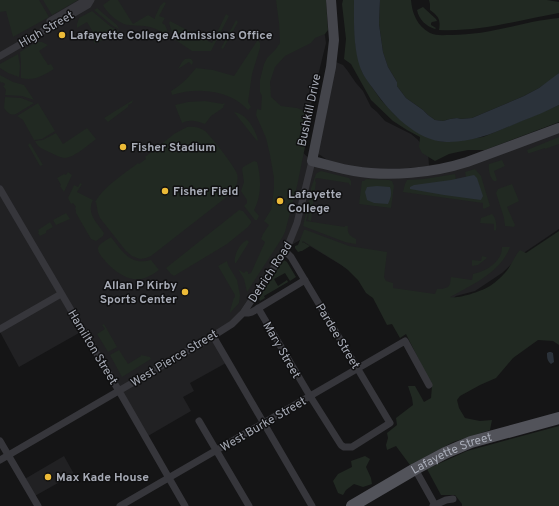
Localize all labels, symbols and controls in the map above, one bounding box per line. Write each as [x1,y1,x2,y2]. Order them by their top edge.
street label: High Street [16,8,77,52]
place label: Lafayette College Admissions Office [70,28,273,44]
marker: Lafayette College Admissions Office [57,30,67,40]
street label: Bushkill Drive [294,72,325,148]
place label: Fisher Stadium [131,140,216,156]
marker: Fisher Stadium [118,142,128,152]
place label: Fisher Field [173,184,238,200]
marker: Fisher Field [160,186,170,196]
place label: Lafayette College [288,187,342,217]
marker: Lafayette College [275,196,285,206]
street label: Detrich Road [245,239,296,306]
place label: Allan P Kirby Sports Center [100,278,177,308]
marker: Allan P Kirby Sports Center [180,287,190,297]
street label: Pardee Street [311,301,363,372]
street label: Hamilton Street [64,307,121,388]
street label: Mary Street [259,319,304,382]
street label: West Pierce Street [128,327,221,391]
street label: West Burke Street [218,394,309,456]
street label: Lafayette Street [408,430,494,479]
place label: Max Kade House [56,470,149,486]
marker: Max Kade House [43,472,53,482]

